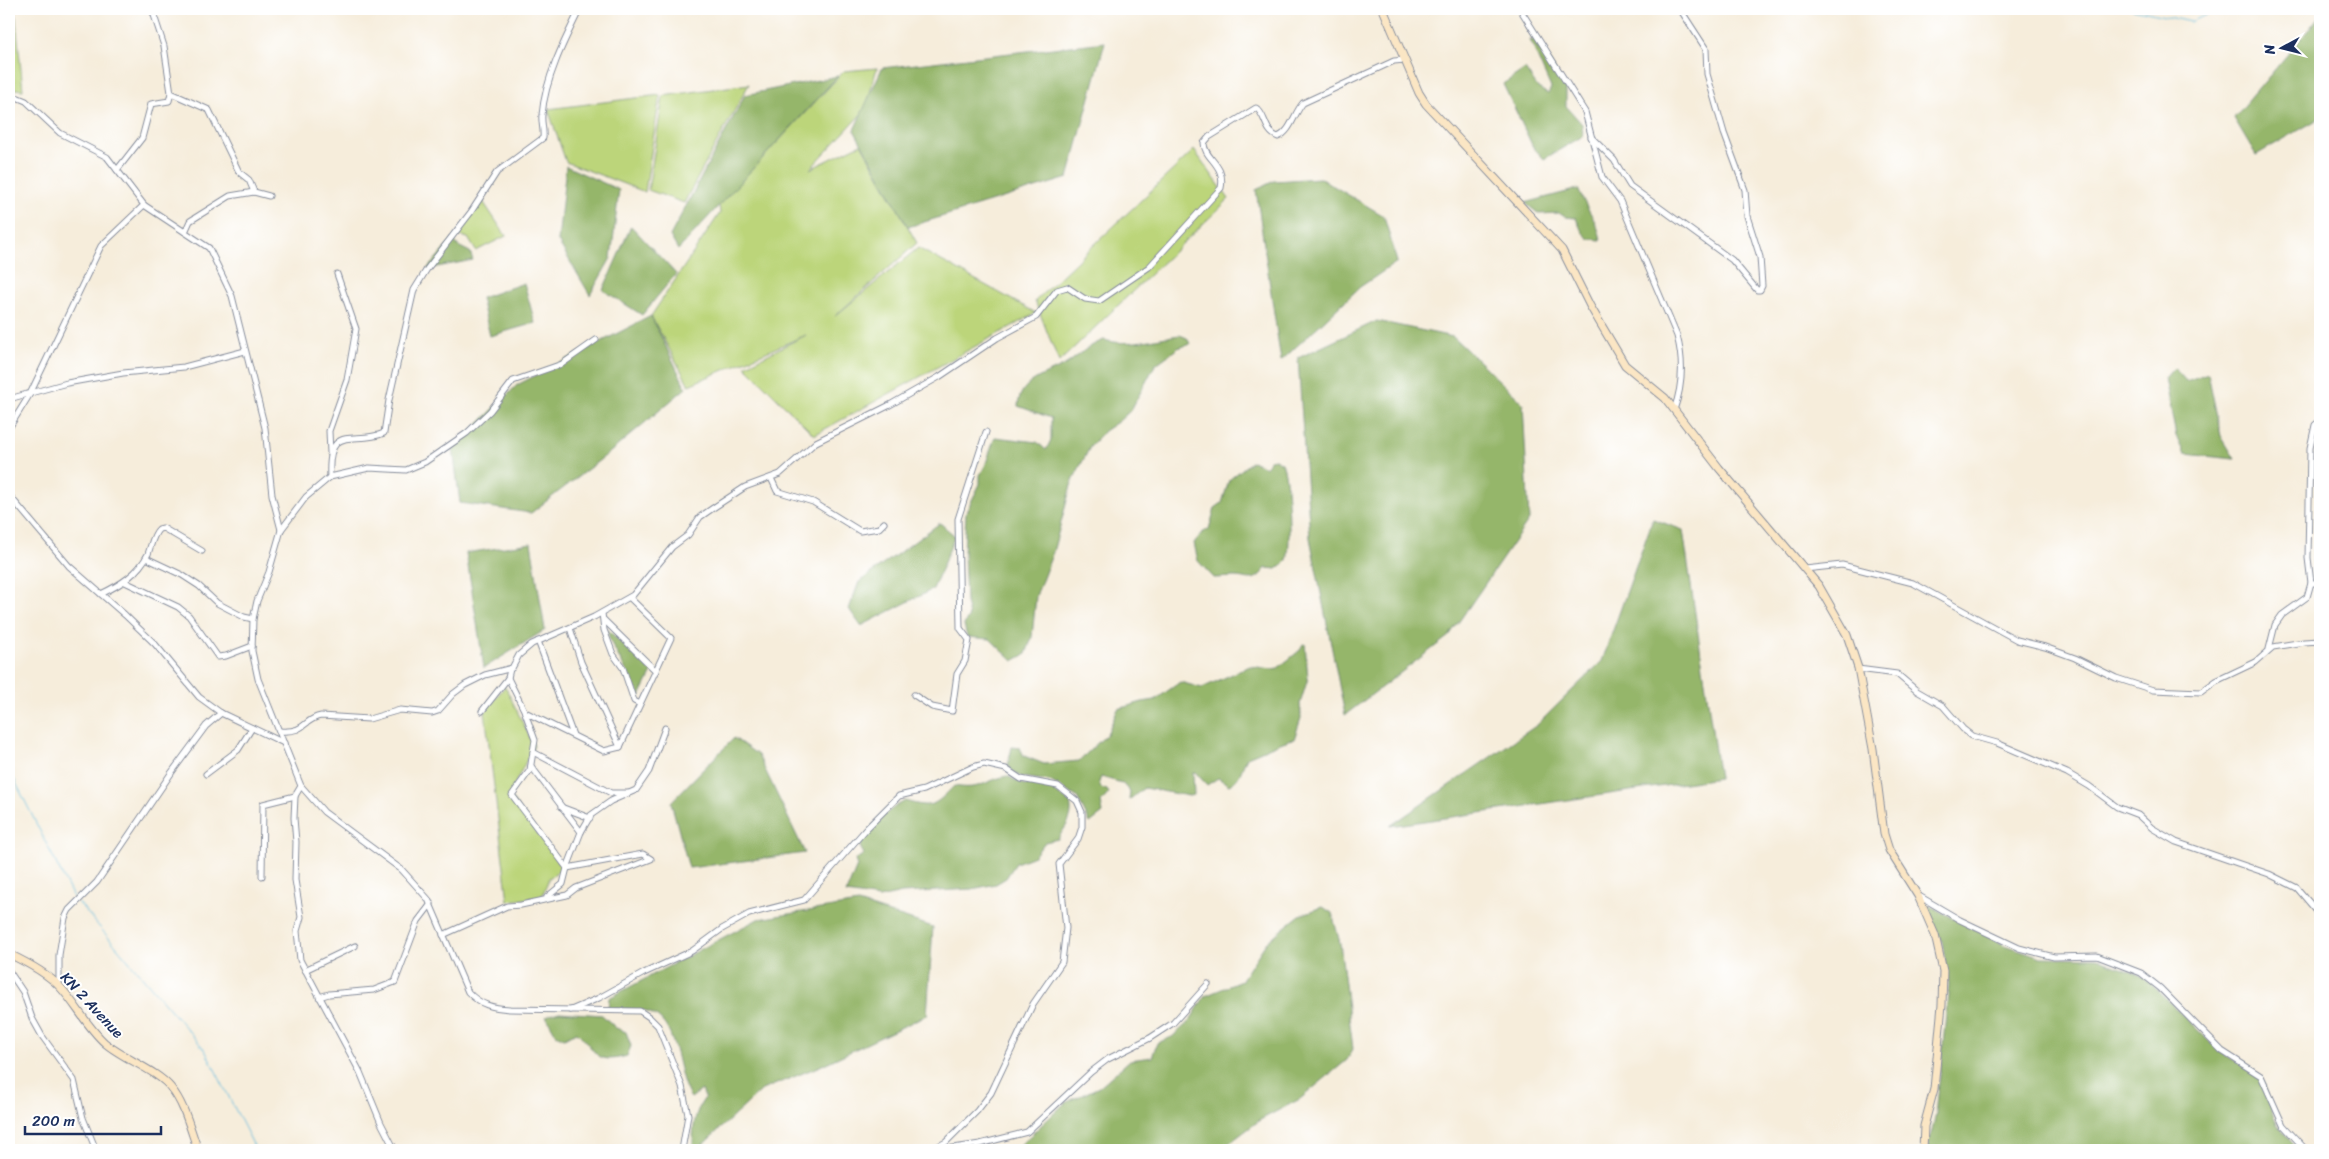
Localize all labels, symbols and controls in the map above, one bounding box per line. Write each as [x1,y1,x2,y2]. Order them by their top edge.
north arrow [2256,22,2306,72]
text: N [2257,43,2283,57]
street label: KN 2 Avenue [54,965,130,1045]
scale bar [25,1104,161,1136]
text: 200 m [32,1108,76,1134]

